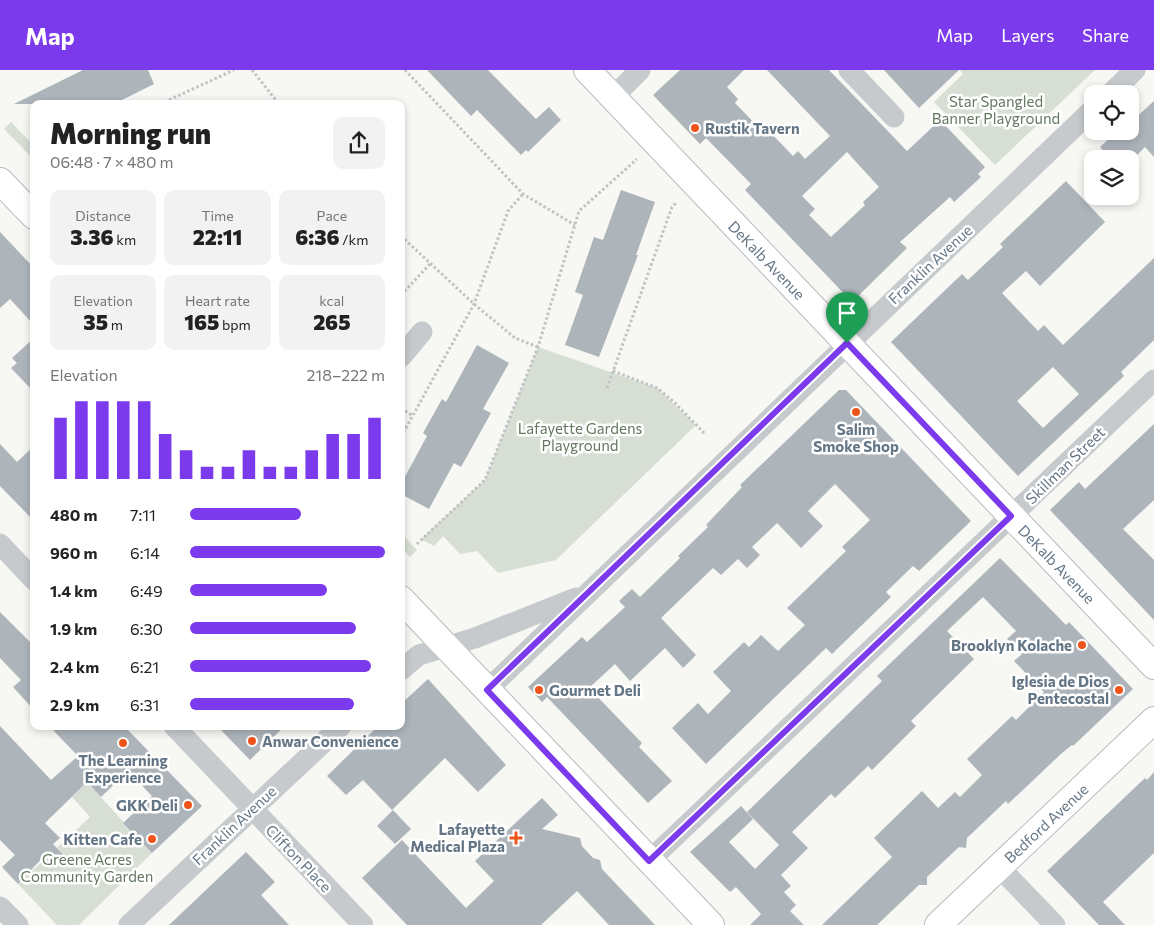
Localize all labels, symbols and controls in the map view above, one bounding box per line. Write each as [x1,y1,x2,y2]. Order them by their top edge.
text: Map [25,21,75,50]
text: Map [936,24,973,46]
text: Layers [1001,24,1054,46]
text: Share [1082,24,1129,46]
map controls [1084,85,1139,205]
button: locate [1084,85,1139,140]
park label: Star Spangled Banner Playground [932,92,1060,127]
text: Morning run [50,116,211,150]
button: share [333,117,385,169]
place label: Rustik Tavern [705,119,800,137]
marker: Rustik Tavern [689,122,701,134]
button: layers [1084,150,1139,205]
text: 06:48 · 7 × 480 m [50,152,174,171]
text: Distance [75,207,131,224]
text: Time [201,207,234,224]
text: Pace [317,207,347,224]
street label: DeKalb Avenue [725,217,809,303]
street label: Franklin Avenue [884,221,976,307]
text: 3.36 [70,224,114,249]
text: 22:11 [193,224,242,249]
text: 6:36 [295,224,340,249]
text: km [114,231,136,248]
text: /km [340,231,368,248]
text: Elevation [74,292,133,309]
text: Heart rate [185,292,250,309]
text: kcal [319,292,344,309]
pin [826,292,868,343]
icon: arrive [833,299,861,327]
text: 35 [83,309,108,334]
text: 165 [184,309,219,334]
text: 265 [313,309,351,334]
text: m [108,316,123,333]
text: bpm [219,316,251,333]
text: Elevation [50,365,118,384]
text: 218–222 m [307,365,385,384]
marker: Salim Smoke Shop [850,406,862,418]
park label: Lafayette Gardens Playground [518,419,643,454]
place label: Salim Smoke Shop [813,420,899,455]
street label: Skillman Street [1022,423,1108,507]
text: 480 m [50,505,97,524]
text: 7:11 [130,505,156,524]
street label: DeKalb Avenue [1015,521,1099,607]
text: 960 m [50,543,97,562]
text: 6:14 [130,543,160,562]
text: 1.4 km [50,581,97,600]
text: 6:49 [130,581,163,600]
text: 1.9 km [50,619,97,638]
text: 6:30 [130,619,163,638]
place label: Brooklyn Kolache [951,636,1072,654]
marker: Brooklyn Kolache [1076,639,1088,651]
text: 2.4 km [50,657,99,676]
text: 6:21 [130,657,159,676]
place label: Iglesia de Dios Pentecostal [1012,672,1109,707]
place label: Gourmet Deli [549,681,641,699]
marker: Gourmet Deli [533,684,545,696]
marker: Iglesia de Dios Pentecostal [1113,684,1125,696]
text: 2.9 km [50,695,99,714]
text: 6:31 [130,695,159,714]
place label: Anwar Convenience [262,732,399,750]
marker: Anwar Convenience [246,735,258,747]
marker: The Learning Experience [117,737,129,749]
place label: The Learning Experience [78,751,168,786]
street label: Bedford Avenue [1000,780,1092,866]
street label: Franklin Avenue [188,782,280,868]
place label: GKK Deli [116,796,178,814]
marker: GKK Deli [182,799,194,811]
place label: Lafayette Medical Plaza [410,820,505,855]
street label: Clifton Place [262,821,336,896]
place label: Kitten Cafe [63,830,142,848]
marker: Lafayette Medical Plaza [509,831,523,845]
marker: Kitten Cafe [146,833,158,845]
park label: Greene Acres Community Garden [21,850,153,885]

